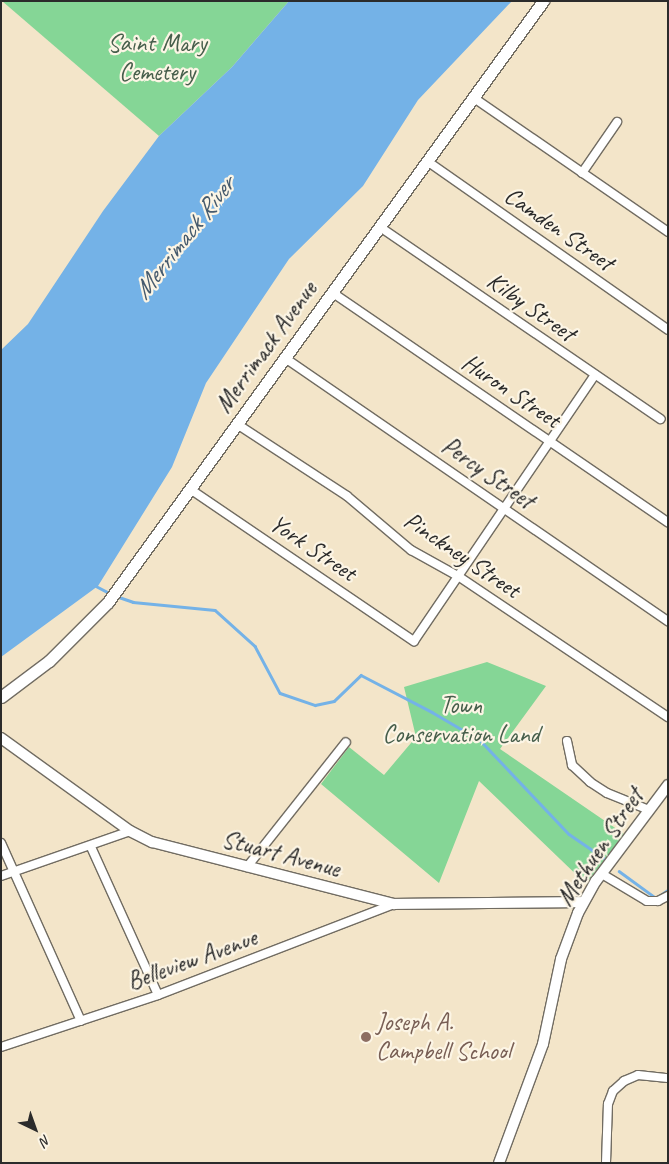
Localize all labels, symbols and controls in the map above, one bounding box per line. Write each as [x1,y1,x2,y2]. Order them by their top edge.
park label: Saint Mary Cemetery [107,29,207,88]
water label: Merrimack River [127,171,241,305]
street label: Camden Street [499,180,619,278]
street label: Kilby Street [481,266,581,348]
street label: Merrimack Avenue [208,276,324,418]
street label: Huron Street [456,347,566,435]
street label: Percy Street [436,430,540,516]
street label: Pinckney Street [398,505,526,605]
street label: York Street [264,508,362,588]
park label: Town Conservation Land [382,691,540,750]
street label: Methuen Street [550,783,650,911]
street label: Stuart Avenue [219,824,343,884]
street label: Belleview Avenue [123,923,261,997]
place label: Joseph A. Campbell School [376,1008,509,1067]
marker: Joseph A. Campbell School [360,1031,372,1043]
north arrow [10,1104,60,1154]
text: N [36,1131,54,1150]

